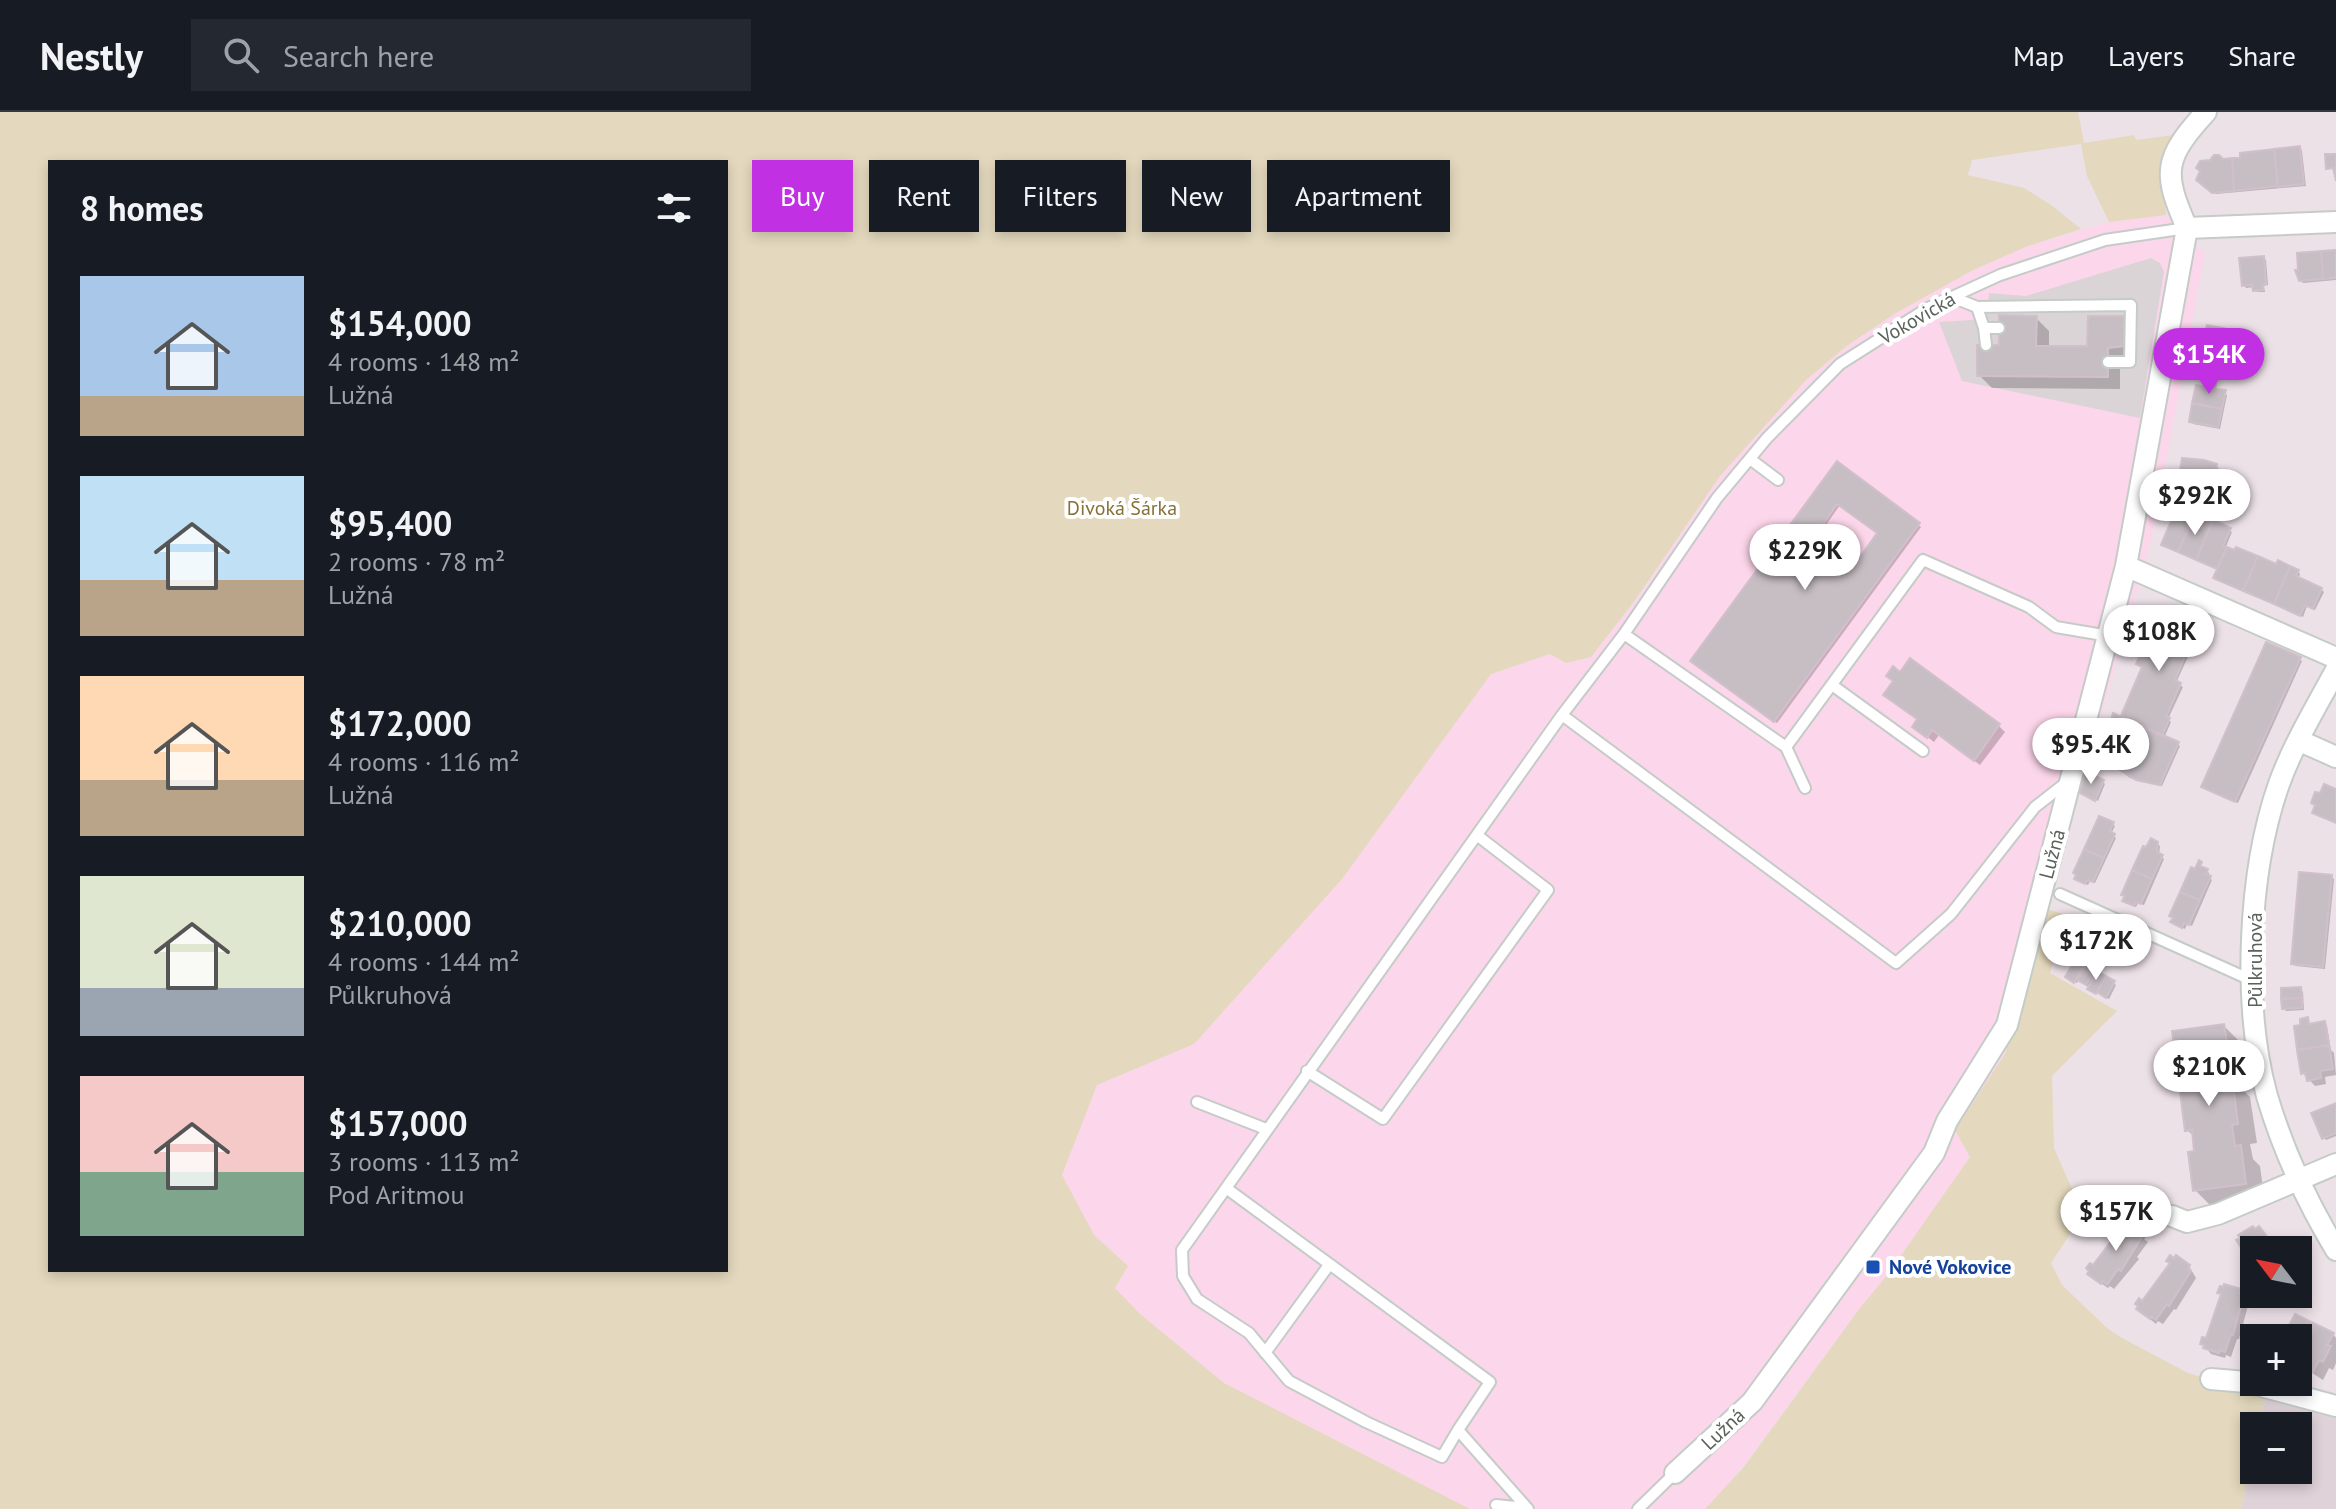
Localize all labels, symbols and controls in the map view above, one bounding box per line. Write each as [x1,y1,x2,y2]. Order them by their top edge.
search box [191,19,751,91]
text: Nestly [40,31,143,80]
icon: search [219,33,263,77]
text: Search here [283,36,434,75]
text: Map [2013,37,2064,74]
text: Layers [2108,37,2184,74]
text: Share [2228,37,2296,74]
chip: Buy [752,160,853,232]
chip: Rent [869,160,979,232]
chip: Filters [995,160,1126,232]
chip: New [1142,160,1251,232]
chip: Apartment [1267,160,1450,232]
text: 8 homes [80,186,204,230]
icon: filters [652,186,696,230]
street label: Vokovická [1873,286,1960,351]
text: $154,000 [328,301,472,345]
icon: home [144,308,240,404]
pin: $154K [2153,328,2265,396]
text: $154K [2171,337,2247,370]
text: 4 rooms · 148 m² [328,345,520,378]
text: Lužná [328,378,394,411]
pin: $292K [2139,469,2251,537]
text: $292K [2157,478,2233,511]
park label: Divoká Šárka [1067,495,1177,521]
text: $95,400 [328,501,452,545]
icon: home [144,508,240,604]
pin: $229K [1749,524,1861,592]
text: $229K [1767,533,1843,566]
text: 2 rooms · 78 m² [328,545,505,578]
text: Lužná [328,578,394,611]
pin: $108K [2103,605,2215,673]
text: $108K [2121,614,2197,647]
text: $172,000 [328,701,472,745]
icon: home [144,708,240,804]
pin: $95.4K [2026,718,2156,786]
text: $95.4K [2050,727,2132,760]
text: 4 rooms · 116 m² [328,745,520,778]
text: Lužná [328,778,394,811]
street label: Lužná [2033,826,2071,882]
text: $210,000 [328,901,472,945]
icon: home [144,908,240,1004]
street label: Půlkruhová [2242,912,2268,1008]
pin: $172K [2040,914,2152,982]
text: $172K [2058,923,2134,956]
text: 4 rooms · 144 m² [328,945,520,978]
text: Půlkruhová [328,978,452,1011]
pin: $210K [2153,1040,2265,1108]
text: $210K [2171,1049,2247,1082]
text: $157,000 [328,1101,467,1145]
icon: home [144,1108,240,1204]
text: 3 rooms · 113 m² [328,1145,520,1178]
text: Pod Aritmou [328,1178,465,1211]
pin: $157K [2060,1185,2172,1253]
text: $157K [2078,1194,2154,1227]
north arrow [2240,1236,2312,1308]
map controls [2240,1236,2312,1484]
place label: Nové Vokovice [1889,1254,2011,1280]
marker: Nové Vokovice [1864,1258,1882,1276]
button: + [2240,1324,2312,1396]
street label: Lužná [1696,1402,1750,1456]
button: − [2240,1412,2312,1484]

